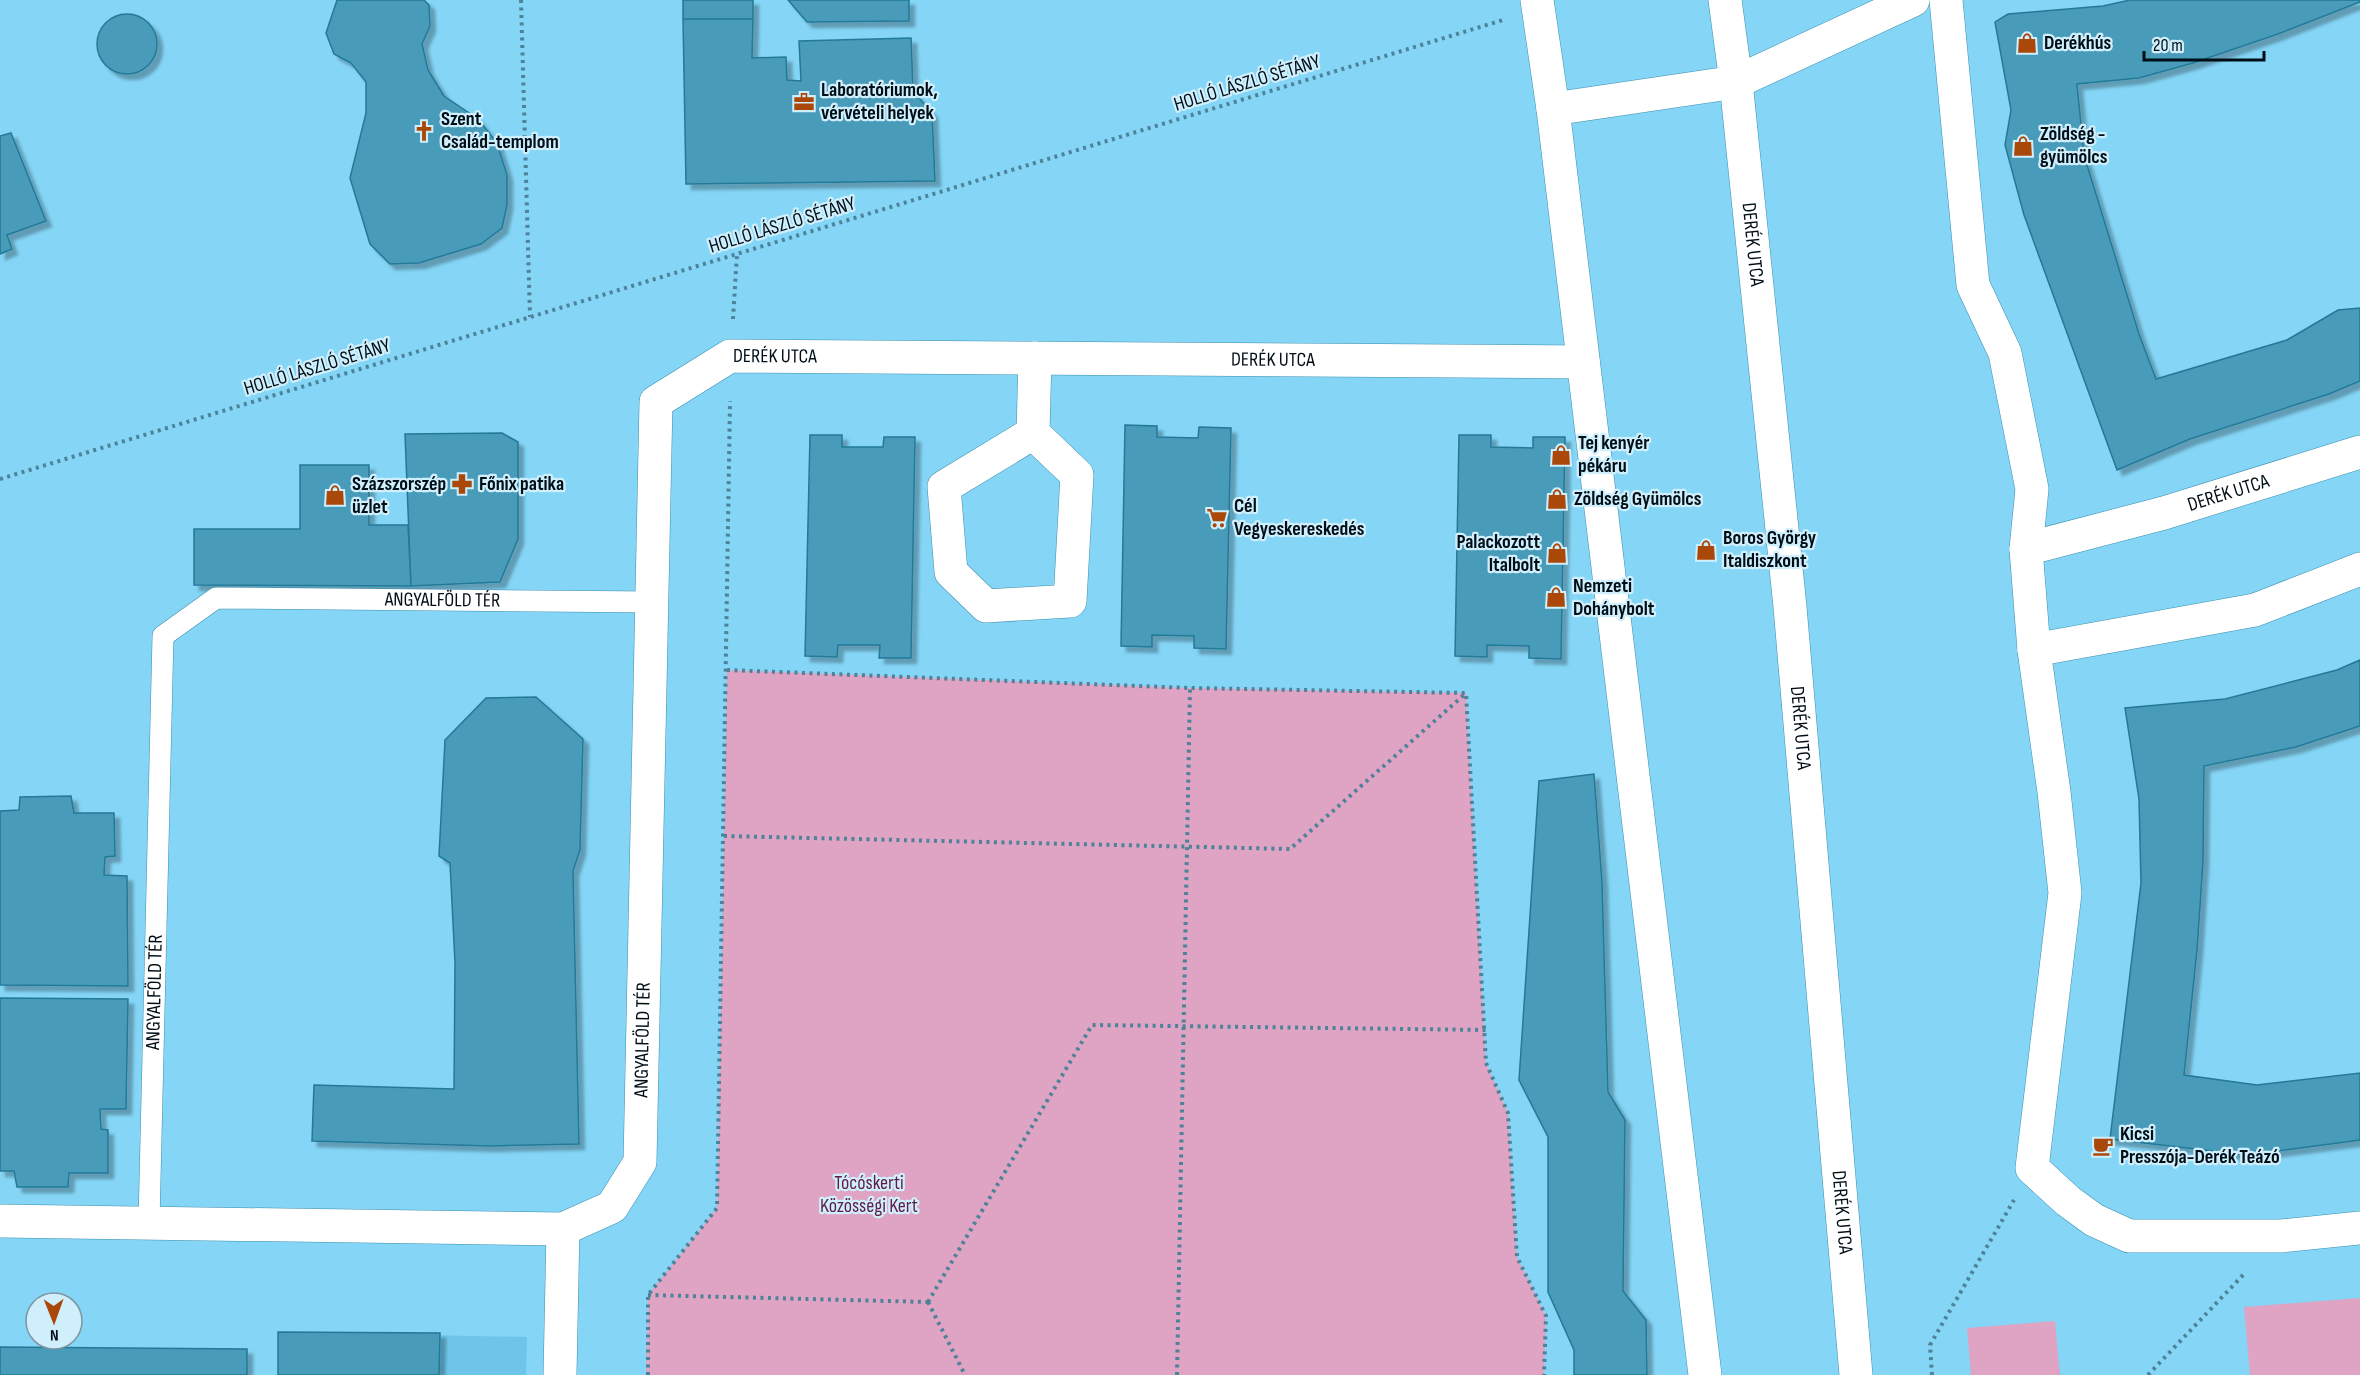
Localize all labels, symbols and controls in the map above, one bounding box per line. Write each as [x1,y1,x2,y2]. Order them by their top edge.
scale bar [2144,24,2264,62]
shop icon: Derékhús [2015,31,2039,55]
place label: Derékhús [2044,31,2111,55]
text: 20 m [2153,35,2183,56]
street label: HOLLÓ LÁSZLÓ SÉTÁNY [1171,49,1324,117]
place label: Laboratóriumok, vérvételi helyek [821,78,938,125]
office icon: Laboratóriumok, vérvételi helyek [792,90,816,114]
place label: Szent Család-templom [441,107,559,154]
church icon: Szent Család-templom [412,119,436,143]
place label: Zöldség - gyümölcs [2040,122,2108,169]
shop icon: Zöldség - gyümölcs [2011,134,2035,158]
street label: HOLLÓ LÁSZLÓ SÉTÁNY [706,191,859,259]
street label: DERÉK UTCA [1736,201,1769,288]
street label: HOLLÓ LÁSZLÓ SÉTÁNY [241,333,394,401]
street label: DERÉK UTCA [733,344,817,369]
street label: DERÉK UTCA [1231,348,1315,372]
place label: Tej kenyér pékáru [1578,431,1649,478]
shop icon: Tej kenyér pékáru [1549,443,1573,467]
street label: DERÉK UTCA [2185,469,2272,517]
place label: Százszorszép üzlet [352,472,446,519]
pharmacy icon: Főnix patika [450,472,474,496]
place label: Főnix patika [479,472,564,496]
shop icon: Százszorszép üzlet [323,483,347,507]
shop icon: Zöldség Gyümölcs [1545,487,1569,511]
place label: Zöldség Gyümölcs [1574,487,1702,511]
place label: Cél Vegyeskereskedés [1234,494,1365,541]
supermarket icon: Cél Vegyeskereskedés [1205,506,1229,530]
place label: Boros György Italdiszkont [1723,526,1817,573]
place label: Palackozott Italbolt [1456,530,1540,577]
shop icon: Boros György Italdiszkont [1694,538,1718,562]
shop icon: Palackozott Italbolt [1545,541,1569,565]
place label: Nemzeti Dohánybolt [1573,574,1655,621]
shop icon: Nemzeti Dohánybolt [1544,585,1568,609]
street label: ANGYALFÖLD TÉR [384,588,500,613]
street label: DERÉK UTCA [1785,685,1816,771]
street label: ANGYALFÖLD TÉR [141,934,168,1051]
street label: ANGYALFÖLD TÉR [629,982,656,1099]
place label: Kicsi Presszója-Derék Teázó [2120,1122,2280,1169]
cafe icon: Kicsi Presszója-Derék Teázó [2091,1134,2115,1158]
street label: DERÉK UTCA [1826,1169,1858,1256]
park label: Tócóskerti Közösségi Kert [820,1171,918,1218]
north arrow [24,1291,84,1351]
text: N [50,1325,59,1344]

